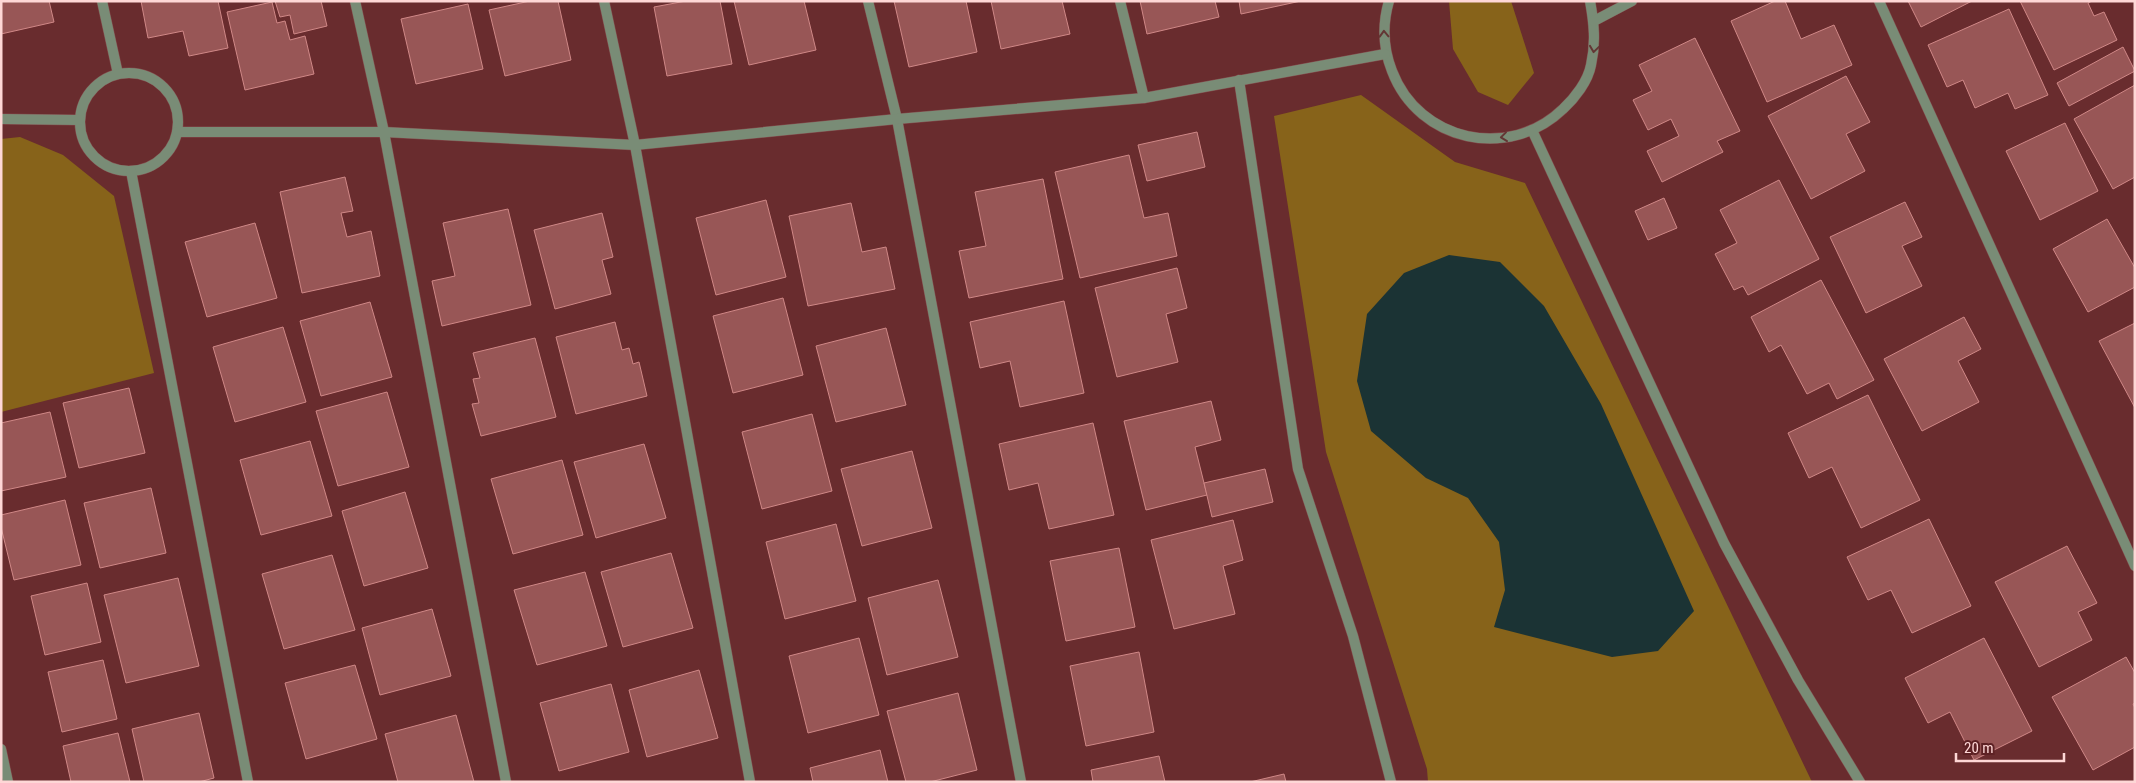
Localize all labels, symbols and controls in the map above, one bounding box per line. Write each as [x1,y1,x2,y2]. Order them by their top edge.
one-way arrow [1379,30,1390,38]
one-way arrow [1589,45,1599,54]
one-way arrow [1500,131,1508,142]
scale bar [1956,730,2064,762]
text: 20 m [1964,739,1994,757]

